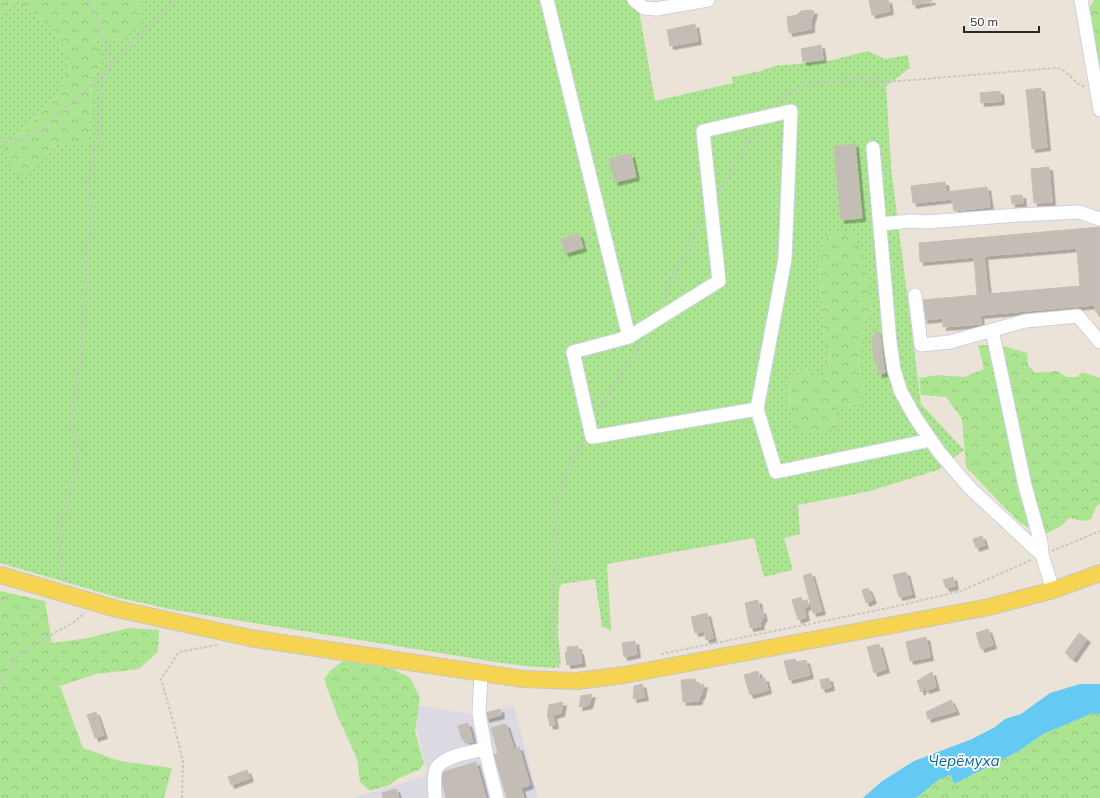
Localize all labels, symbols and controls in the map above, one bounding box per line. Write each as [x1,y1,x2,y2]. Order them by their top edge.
scale bar [964,8,1039,34]
text: 50 m [970,14,998,29]
water label: Черёмуха [928,751,1000,770]

